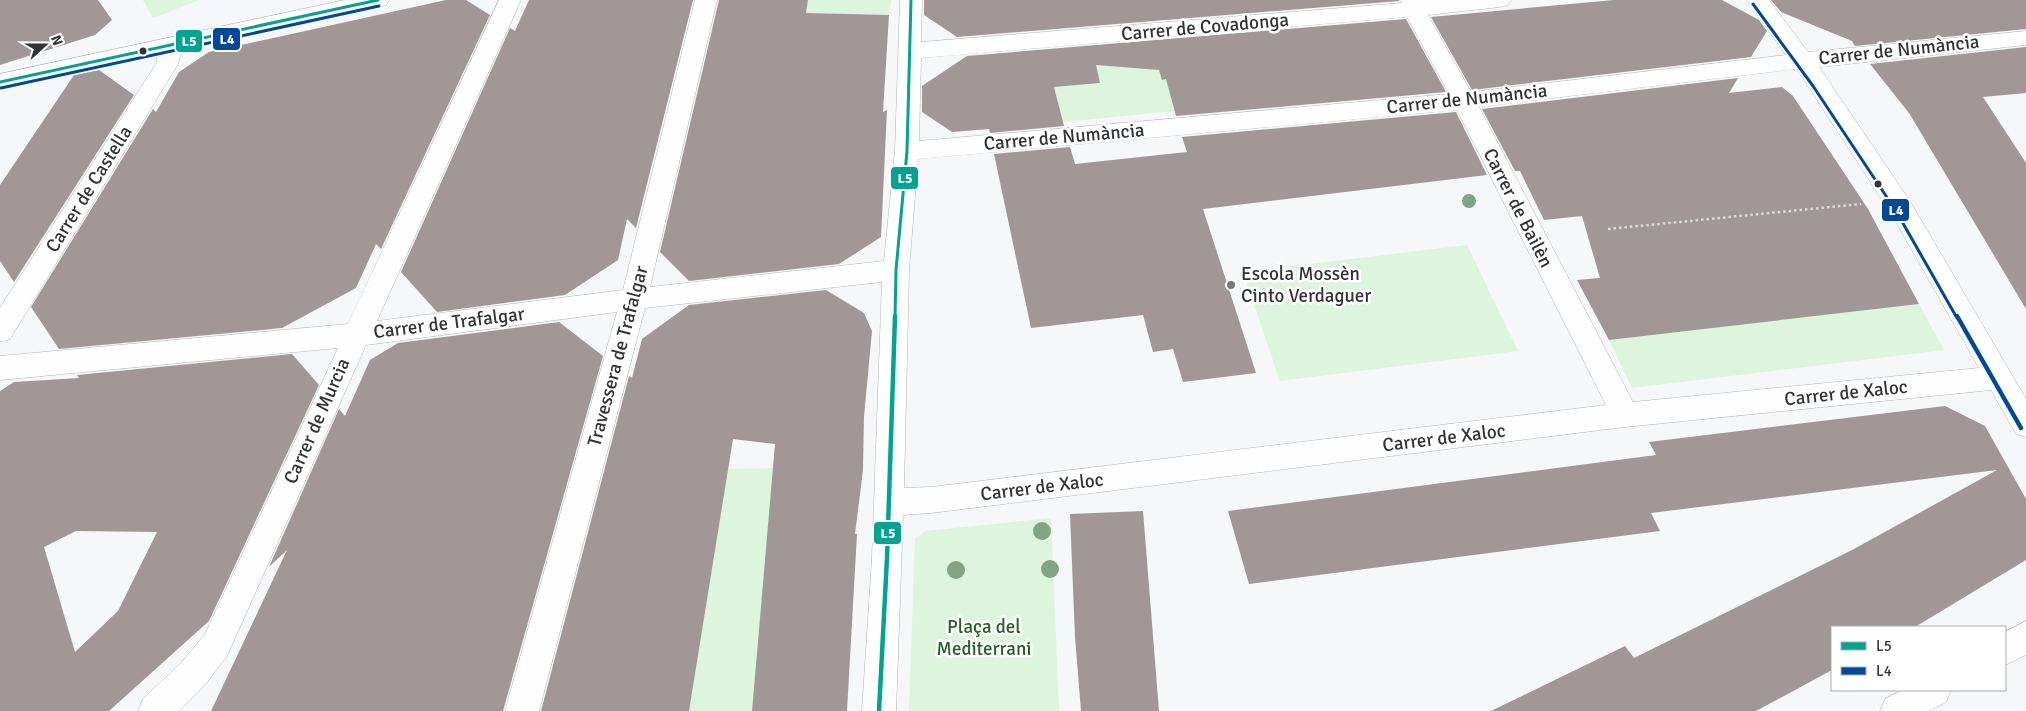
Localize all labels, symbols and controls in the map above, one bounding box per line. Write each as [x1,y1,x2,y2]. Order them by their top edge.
street label: Carrer de Covadonga [1120,8,1290,46]
north arrow [20,20,70,70]
line badge: L4 [212,27,241,51]
line badge: L5 [175,29,203,53]
street label: Carrer de Numància [1817,30,1981,70]
text: L4 [220,31,235,48]
text: N [47,33,66,48]
text: L5 [182,33,196,50]
unlabelled marker [138,46,148,56]
street label: Carrer de Numància [1385,79,1549,119]
street label: Carrer de Numància [983,118,1145,156]
street label: Carrer de Castella [40,121,138,257]
street label: Carrer de Bailèn [1478,144,1558,272]
line badge: L5 [890,166,919,190]
text: L5 [898,170,912,187]
unlabelled marker [1873,179,1883,189]
line badge: L4 [1881,198,1910,222]
text: L4 [1889,202,1904,219]
place label: Escola Mossèn Cinto Verdaguer [1241,262,1371,308]
street label: Travessera de Trafalgar [582,263,654,449]
marker: Escola Mossèn Cinto Verdaguer [1225,279,1237,291]
street label: Carrer de Trafalgar [372,302,526,344]
street label: Carrer de Murcia [279,354,355,488]
street label: Carrer de Xaloc [1783,375,1909,411]
street label: Carrer de Xaloc [1381,419,1507,457]
street label: Carrer de Xaloc [979,468,1105,506]
line badge: L5 [873,521,902,545]
text: L5 [881,525,895,542]
park label: Plaça del Mediterrani [937,615,1031,661]
legend [1831,626,2006,691]
text: L5 [1876,637,1892,655]
text: L4 [1876,662,1892,680]

